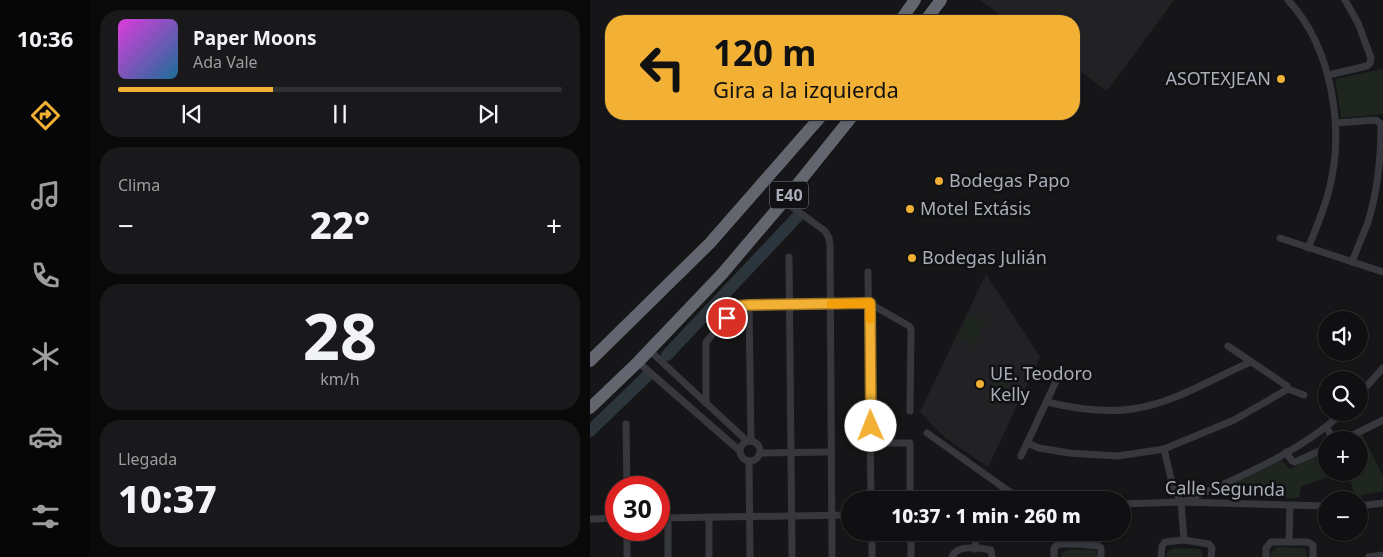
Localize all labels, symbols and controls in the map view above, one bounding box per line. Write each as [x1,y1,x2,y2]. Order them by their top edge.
text: 10:36 [17,23,73,53]
text: Paper Moons [193,25,317,51]
text: 120 m [713,29,816,76]
icon: left [630,35,695,100]
text: Ada Vale [193,51,258,73]
place label: ASOTEXJEAN [1165,66,1271,90]
marker: ASOTEXJEAN [1275,73,1287,85]
text: Gira a la izquierda [713,74,899,104]
icon: directions [28,98,63,133]
icon: previous [178,100,206,128]
icon: pause [326,100,354,128]
icon: next [474,100,502,128]
place label: Bodegas Papo [949,168,1070,192]
text: Clima [118,174,160,196]
marker: Bodegas Papo [933,175,945,187]
icon: music [28,178,63,213]
road number: E40 [770,182,808,208]
place label: Motel Extásis [920,196,1031,220]
text: 22° [310,198,370,250]
marker: Motel Extásis [904,203,916,215]
text: − [118,206,134,244]
text: + [546,206,562,244]
place label: Bodegas Julián [922,245,1047,269]
marker: Bodegas Julián [906,252,918,264]
icon: phone [28,258,63,293]
text: 28 [303,291,377,379]
pin [706,297,748,339]
icon: arrive [713,304,741,332]
map controls [1318,311,1368,541]
button: sound [1318,311,1368,361]
icon: climate [28,339,63,374]
place label: UE. Teodoro Kelly [990,361,1092,406]
text: km/h [320,368,360,390]
button: search [1318,371,1368,421]
marker: UE. Teodoro Kelly [974,378,986,390]
position arrow [844,399,896,451]
icon: car [28,419,63,454]
button: + [1318,431,1368,481]
text: Llegada [118,448,177,470]
text: 10:37 [118,472,217,524]
street label: Calle Segunda [1165,475,1285,501]
speed limit sign: 30 [605,476,670,541]
button: − [1318,491,1368,541]
icon: filters [28,499,63,534]
text: 10:37 · 1 min · 260 m [891,503,1081,529]

